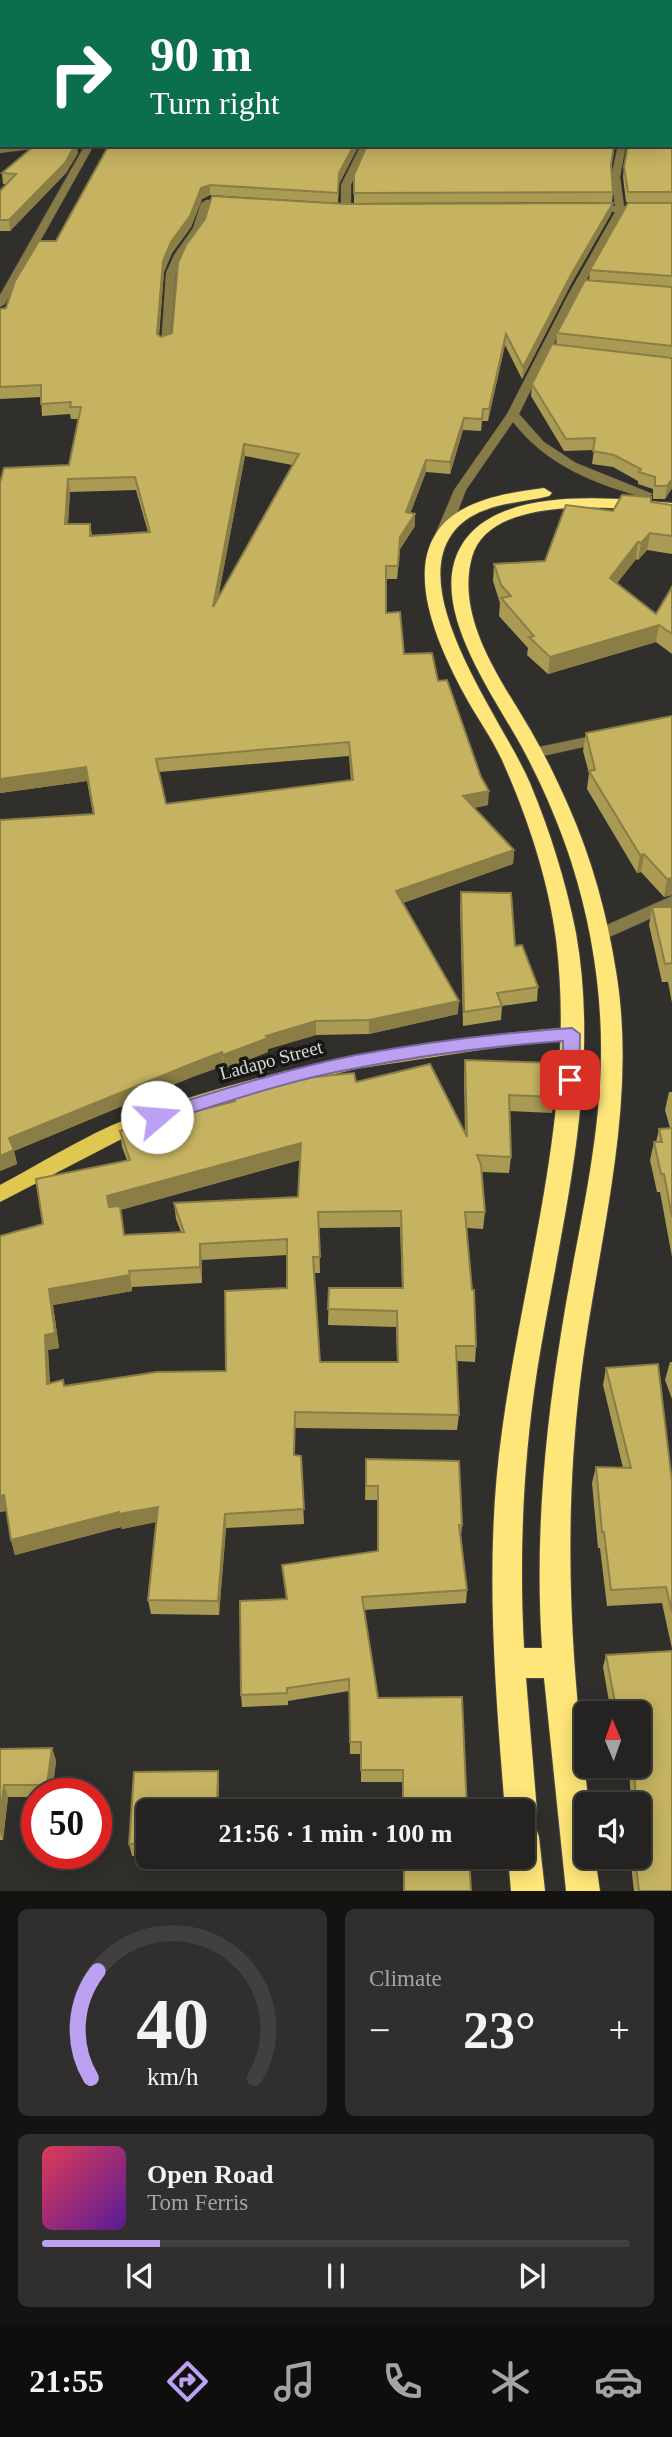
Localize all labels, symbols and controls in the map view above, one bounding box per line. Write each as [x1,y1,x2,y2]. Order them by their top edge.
text: 90 m [150,27,252,82]
icon: right [35,28,126,119]
text: Turn right [150,85,280,121]
street label: Ladapo Street [217,1036,326,1084]
pin [540,1050,600,1110]
icon: arrive [551,1061,589,1099]
position arrow [120,1080,194,1154]
north arrow [574,1701,651,1778]
map controls [574,1701,651,1869]
speed limit sign: 50 [21,1778,112,1869]
button: sound [574,1792,651,1869]
text: 21:56 · 1 min · 100 m [219,1819,453,1848]
text: Climate [369,1966,442,1991]
text: 40 [136,1984,209,2065]
text: 23° [463,2002,536,2059]
text: − [369,2009,390,2051]
text: + [609,2009,630,2051]
text: km/h [147,2063,199,2090]
text: Open Road [147,2160,273,2189]
text: Tom Ferris [147,2190,248,2215]
icon: previous [121,2257,159,2295]
icon: pause [317,2257,355,2295]
icon: next [513,2257,551,2295]
icon: directions [163,2357,212,2406]
icon: music [270,2357,319,2406]
icon: phone [378,2357,427,2406]
icon: climate [486,2357,535,2406]
icon: car [594,2357,643,2406]
text: 21:55 [29,2363,104,2399]

